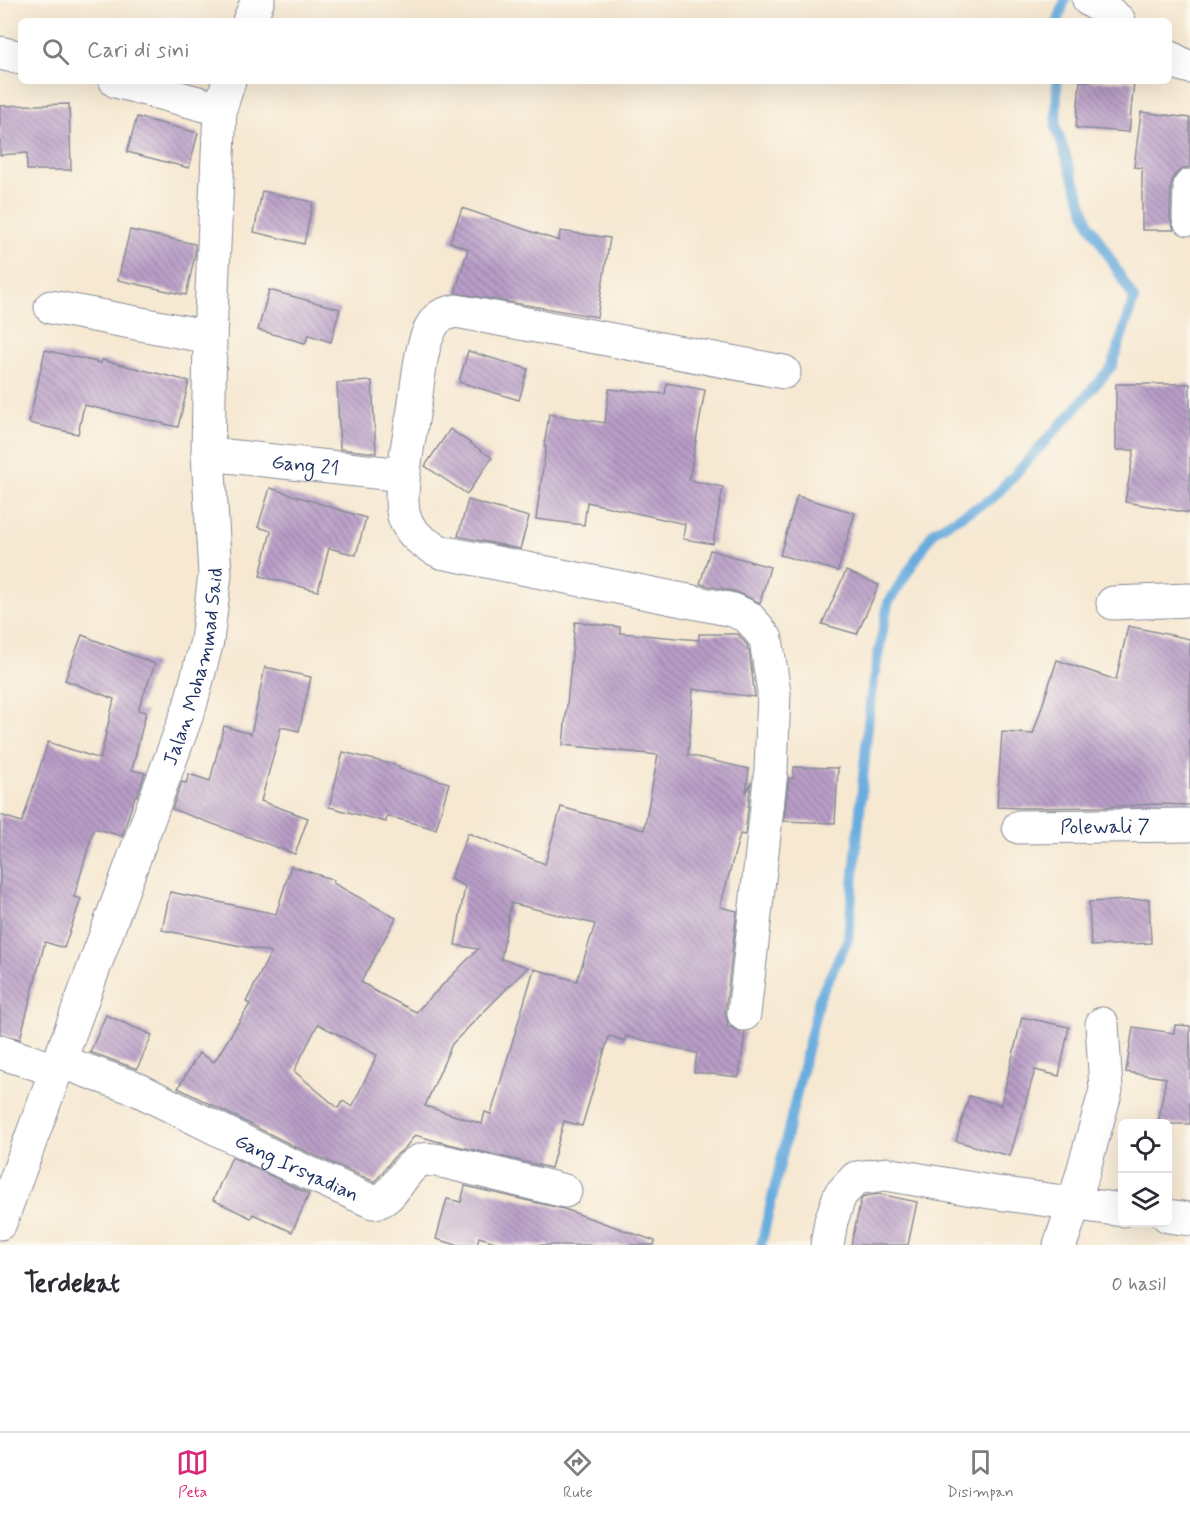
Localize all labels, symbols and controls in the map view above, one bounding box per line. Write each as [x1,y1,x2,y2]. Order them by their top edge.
search box [18,18,1172,84]
icon: search [39,35,72,68]
text: Cari di sini [87,37,189,65]
street label: Gang 21 [270,449,340,483]
street label: Jalan Mohammad Said [157,567,230,770]
street label: Polewali 7 [1060,813,1150,842]
map controls [1118,1119,1172,1227]
button: locate [1118,1119,1172,1173]
street label: Gang Irsyadian [230,1128,363,1209]
button: layers [1118,1173,1172,1227]
text: Terdekat [24,1267,120,1301]
text: 0 hasil [1112,1271,1166,1298]
tab: Peta [176,1446,209,1503]
tab: Rute [561,1446,594,1503]
tab: Disimpan [947,1446,1014,1503]

